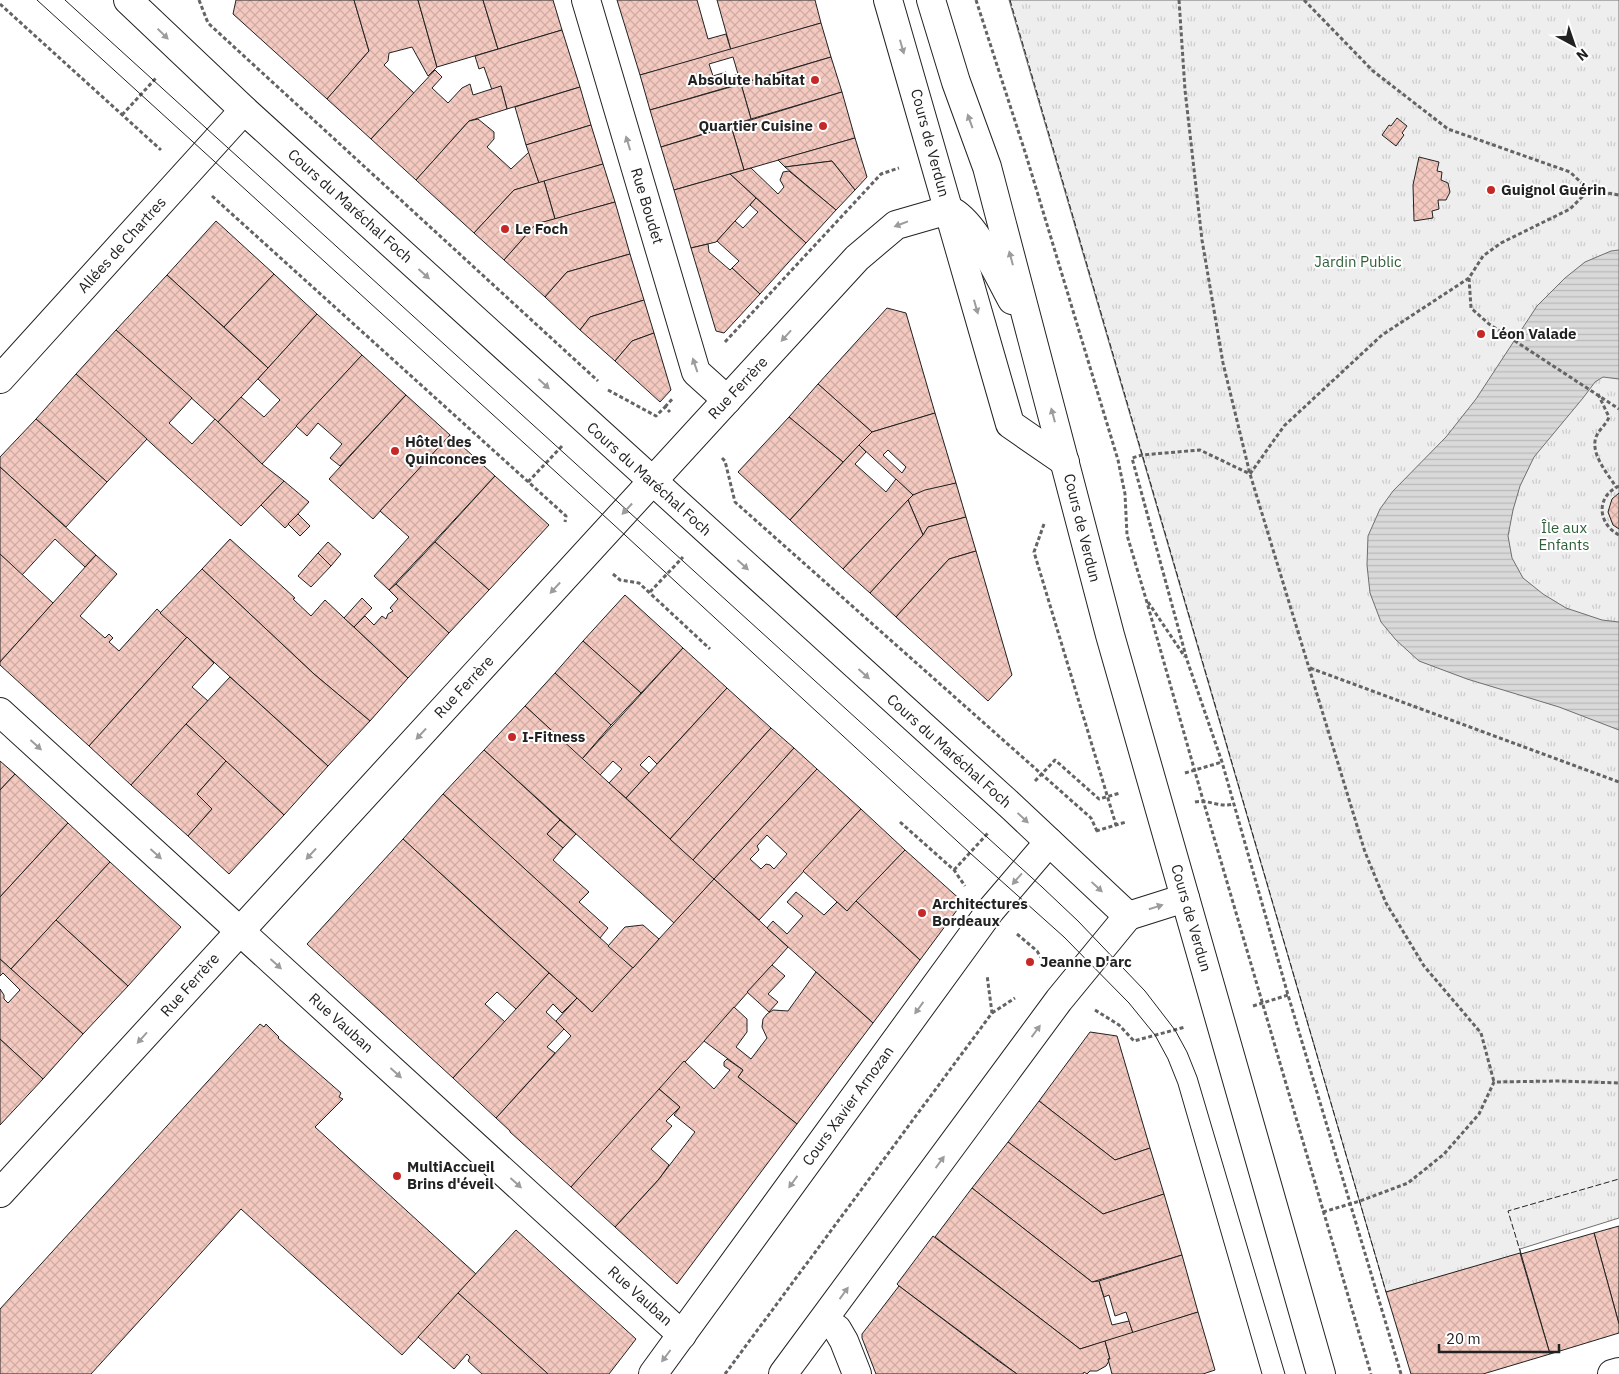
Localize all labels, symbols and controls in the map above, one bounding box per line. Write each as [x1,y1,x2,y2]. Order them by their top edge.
north arrow [1549,20,1599,70]
one-way arrow [157,28,169,40]
one-way arrow [899,39,907,54]
text: N [1573,45,1592,65]
place label: Absolute habitat [688,70,805,89]
marker: Absolute habitat [809,74,821,86]
street label: Cours de Verdun [907,87,954,199]
one-way arrow [966,113,974,128]
place label: Quartier Cuisine [698,116,813,135]
marker: Quartier Cuisine [817,120,829,132]
one-way arrow [624,135,632,150]
street label: Cours du Maréchal Foch [284,145,417,267]
street label: Rue Boudet [627,165,668,246]
place label: Guignol Guérin [1501,180,1606,199]
marker: Guignol Guérin [1485,184,1497,196]
street label: Allées de Chartres [73,193,170,297]
place label: Le Foch [515,219,568,238]
one-way arrow [893,220,908,228]
marker: Le Foch [499,223,511,235]
one-way arrow [1007,250,1015,265]
park label: Jardin Public [1314,252,1402,271]
one-way arrow [418,268,430,280]
one-way arrow [973,300,981,315]
place label: Léon Valade [1491,324,1577,343]
marker: Léon Valade [1475,328,1487,340]
one-way arrow [780,330,791,343]
street label: Rue Ferrère [704,352,772,423]
one-way arrow [691,357,699,372]
one-way arrow [538,378,550,390]
one-way arrow [1049,407,1057,422]
street label: Cours du Maréchal Foch [583,418,716,540]
place label: Hôtel des Quinconces [405,432,487,468]
marker: Hôtel des Quinconces [389,445,401,457]
street label: Cours de Verdun [1060,472,1105,584]
one-way arrow [621,502,633,514]
park label: Île aux Enfants [1538,518,1590,554]
one-way arrow [737,559,750,570]
one-way arrow [549,582,560,595]
street label: Rue Ferrère [430,651,498,722]
one-way arrow [857,668,870,679]
street label: Cours du Maréchal Foch [883,690,1016,812]
one-way arrow [415,727,427,739]
place label: I-Fitness [522,727,586,746]
marker: I-Fitness [506,731,518,743]
one-way arrow [30,739,42,751]
one-way arrow [1017,812,1029,824]
one-way arrow [305,847,317,859]
one-way arrow [149,848,161,860]
street label: Cours de Verdun [1167,862,1216,974]
one-way arrow [1011,872,1023,884]
one-way arrow [1091,881,1103,893]
place label: Architectures Bordeaux [932,894,1028,930]
one-way arrow [1149,902,1164,910]
marker: Architectures Bordeaux [916,907,928,919]
street label: Rue Ferrère [156,949,223,1020]
place label: Jeanne D'arc [1040,952,1132,971]
marker: Jeanne D'arc [1024,956,1036,968]
one-way arrow [270,958,283,969]
street label: Rue Vauban [305,989,378,1057]
one-way arrow [914,1001,924,1015]
one-way arrow [1031,1025,1042,1038]
one-way arrow [136,1031,148,1043]
street label: Cours Xavier Arnozan [798,1042,897,1169]
one-way arrow [390,1067,402,1079]
one-way arrow [935,1155,945,1169]
place label: MultiAccueil Brins d'éveil [407,1157,495,1193]
marker: MultiAccueil Brins d'éveil [391,1170,403,1182]
one-way arrow [787,1175,798,1188]
one-way arrow [510,1177,523,1188]
street label: Rue Vauban [604,1262,677,1330]
one-way arrow [839,1286,849,1300]
scale bar [1439,1322,1559,1354]
text: 20 m [1446,1329,1481,1348]
one-way arrow [661,1349,671,1363]

